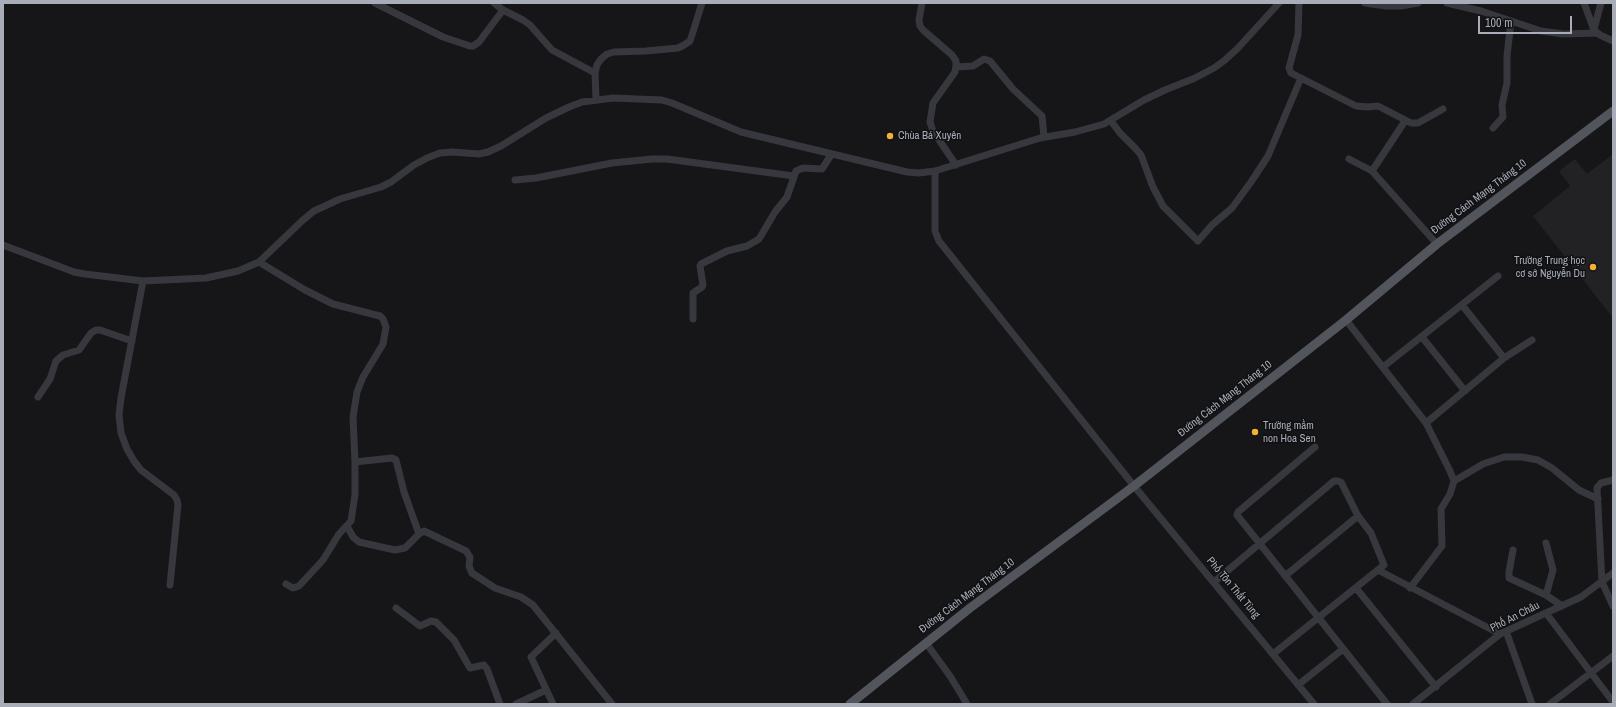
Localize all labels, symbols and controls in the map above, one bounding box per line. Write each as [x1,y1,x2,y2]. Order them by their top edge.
scale bar [1480,8,1574,34]
text: 100 m [1485,15,1512,31]
place label: Chùa Bá Xuyên [898,129,961,143]
marker: Chùa Bá Xuyên [885,131,895,141]
street label: Đường Cách Mạng Tháng 10 [1429,157,1529,237]
place label: Trường Trung học cơ sở Nguyễn Du [1514,254,1585,280]
marker: Trường Trung học cơ sở Nguyễn Du [1588,262,1598,272]
street label: Đường Cách Mạng Tháng 10 [1175,358,1275,440]
place label: Trường mầm non Hoa Sen [1263,419,1316,445]
marker: Trường mầm non Hoa Sen [1250,427,1260,437]
street label: Phố Tôn Thất Tùng [1204,555,1262,621]
street label: Đường Cách Mạng Tháng 10 [917,556,1017,636]
street label: Phố An Châu [1488,599,1542,635]

